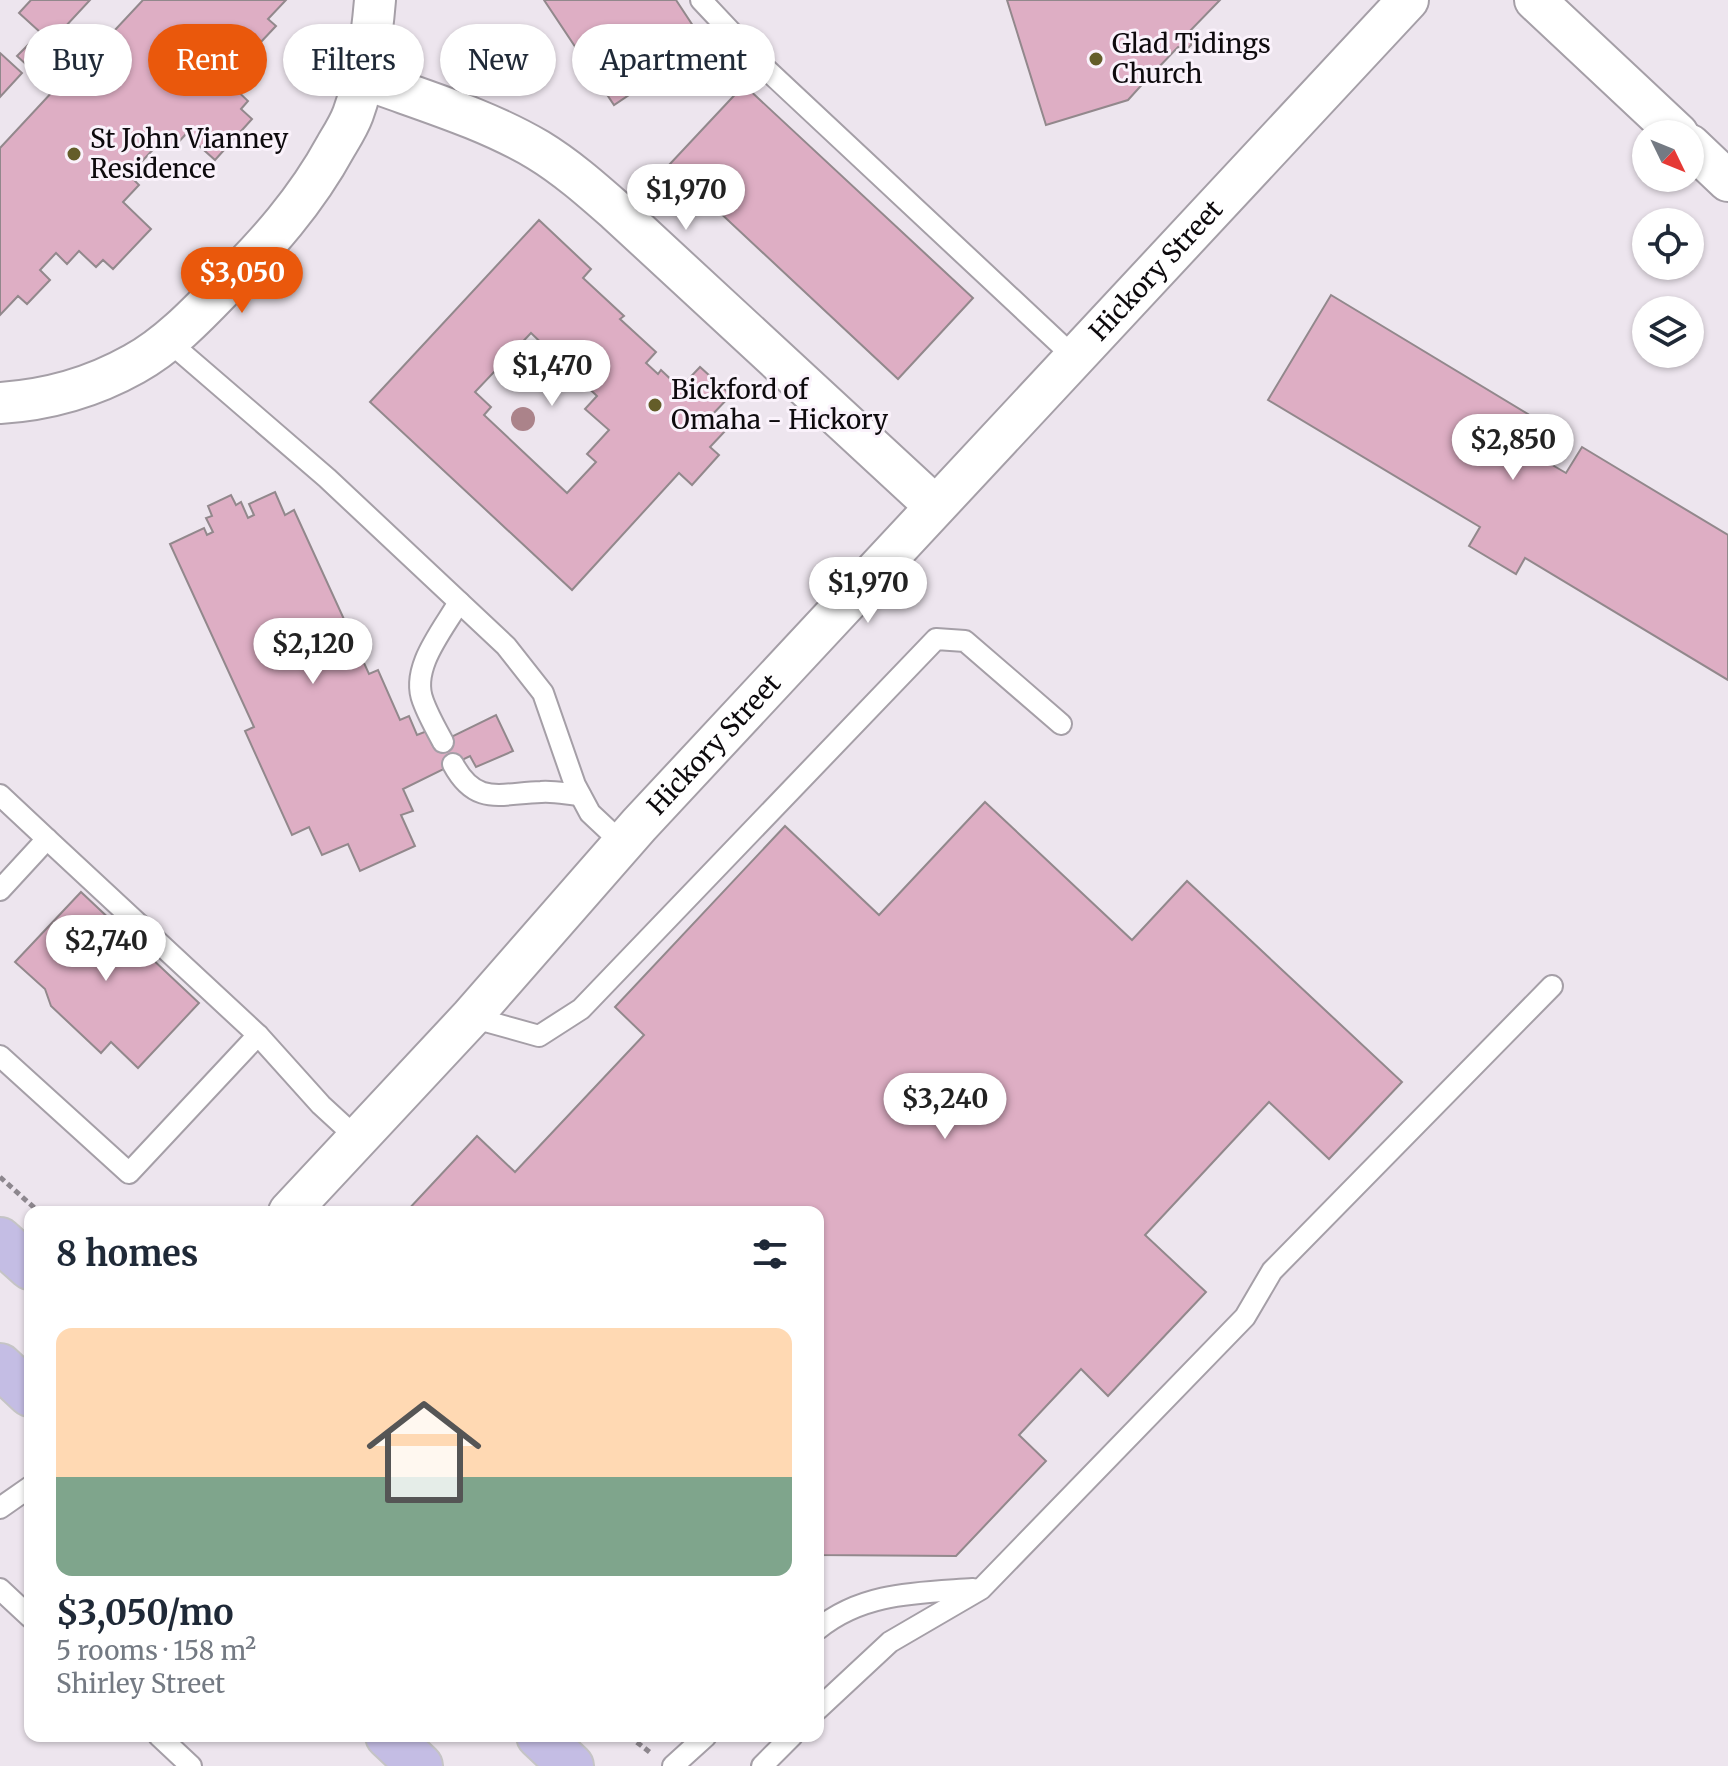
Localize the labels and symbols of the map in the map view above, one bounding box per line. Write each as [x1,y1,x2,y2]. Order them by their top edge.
place label: Glad Tidings Church [1112,27,1271,90]
marker: Glad Tidings Church [1087,50,1105,68]
north arrow [1632,120,1704,192]
place label: St John Vianney Residence [90,122,289,185]
marker: St John Vianney Residence [65,145,83,163]
pin: $1,970 [621,164,751,232]
street label: Hickory Street [1082,193,1229,347]
pin: $3,050 [177,247,307,315]
pin: $1,470 [487,340,617,408]
place label: Bickford of Omaha - Hickory [671,373,889,436]
marker: Bickford of Omaha - Hickory [646,396,664,414]
pin: $2,850 [1448,414,1578,482]
pin: $1,970 [803,557,933,625]
pin: $2,120 [248,618,378,686]
street label: Hickory Street [640,667,787,821]
pin: $2,740 [41,915,171,983]
pin: $3,240 [880,1073,1010,1141]

